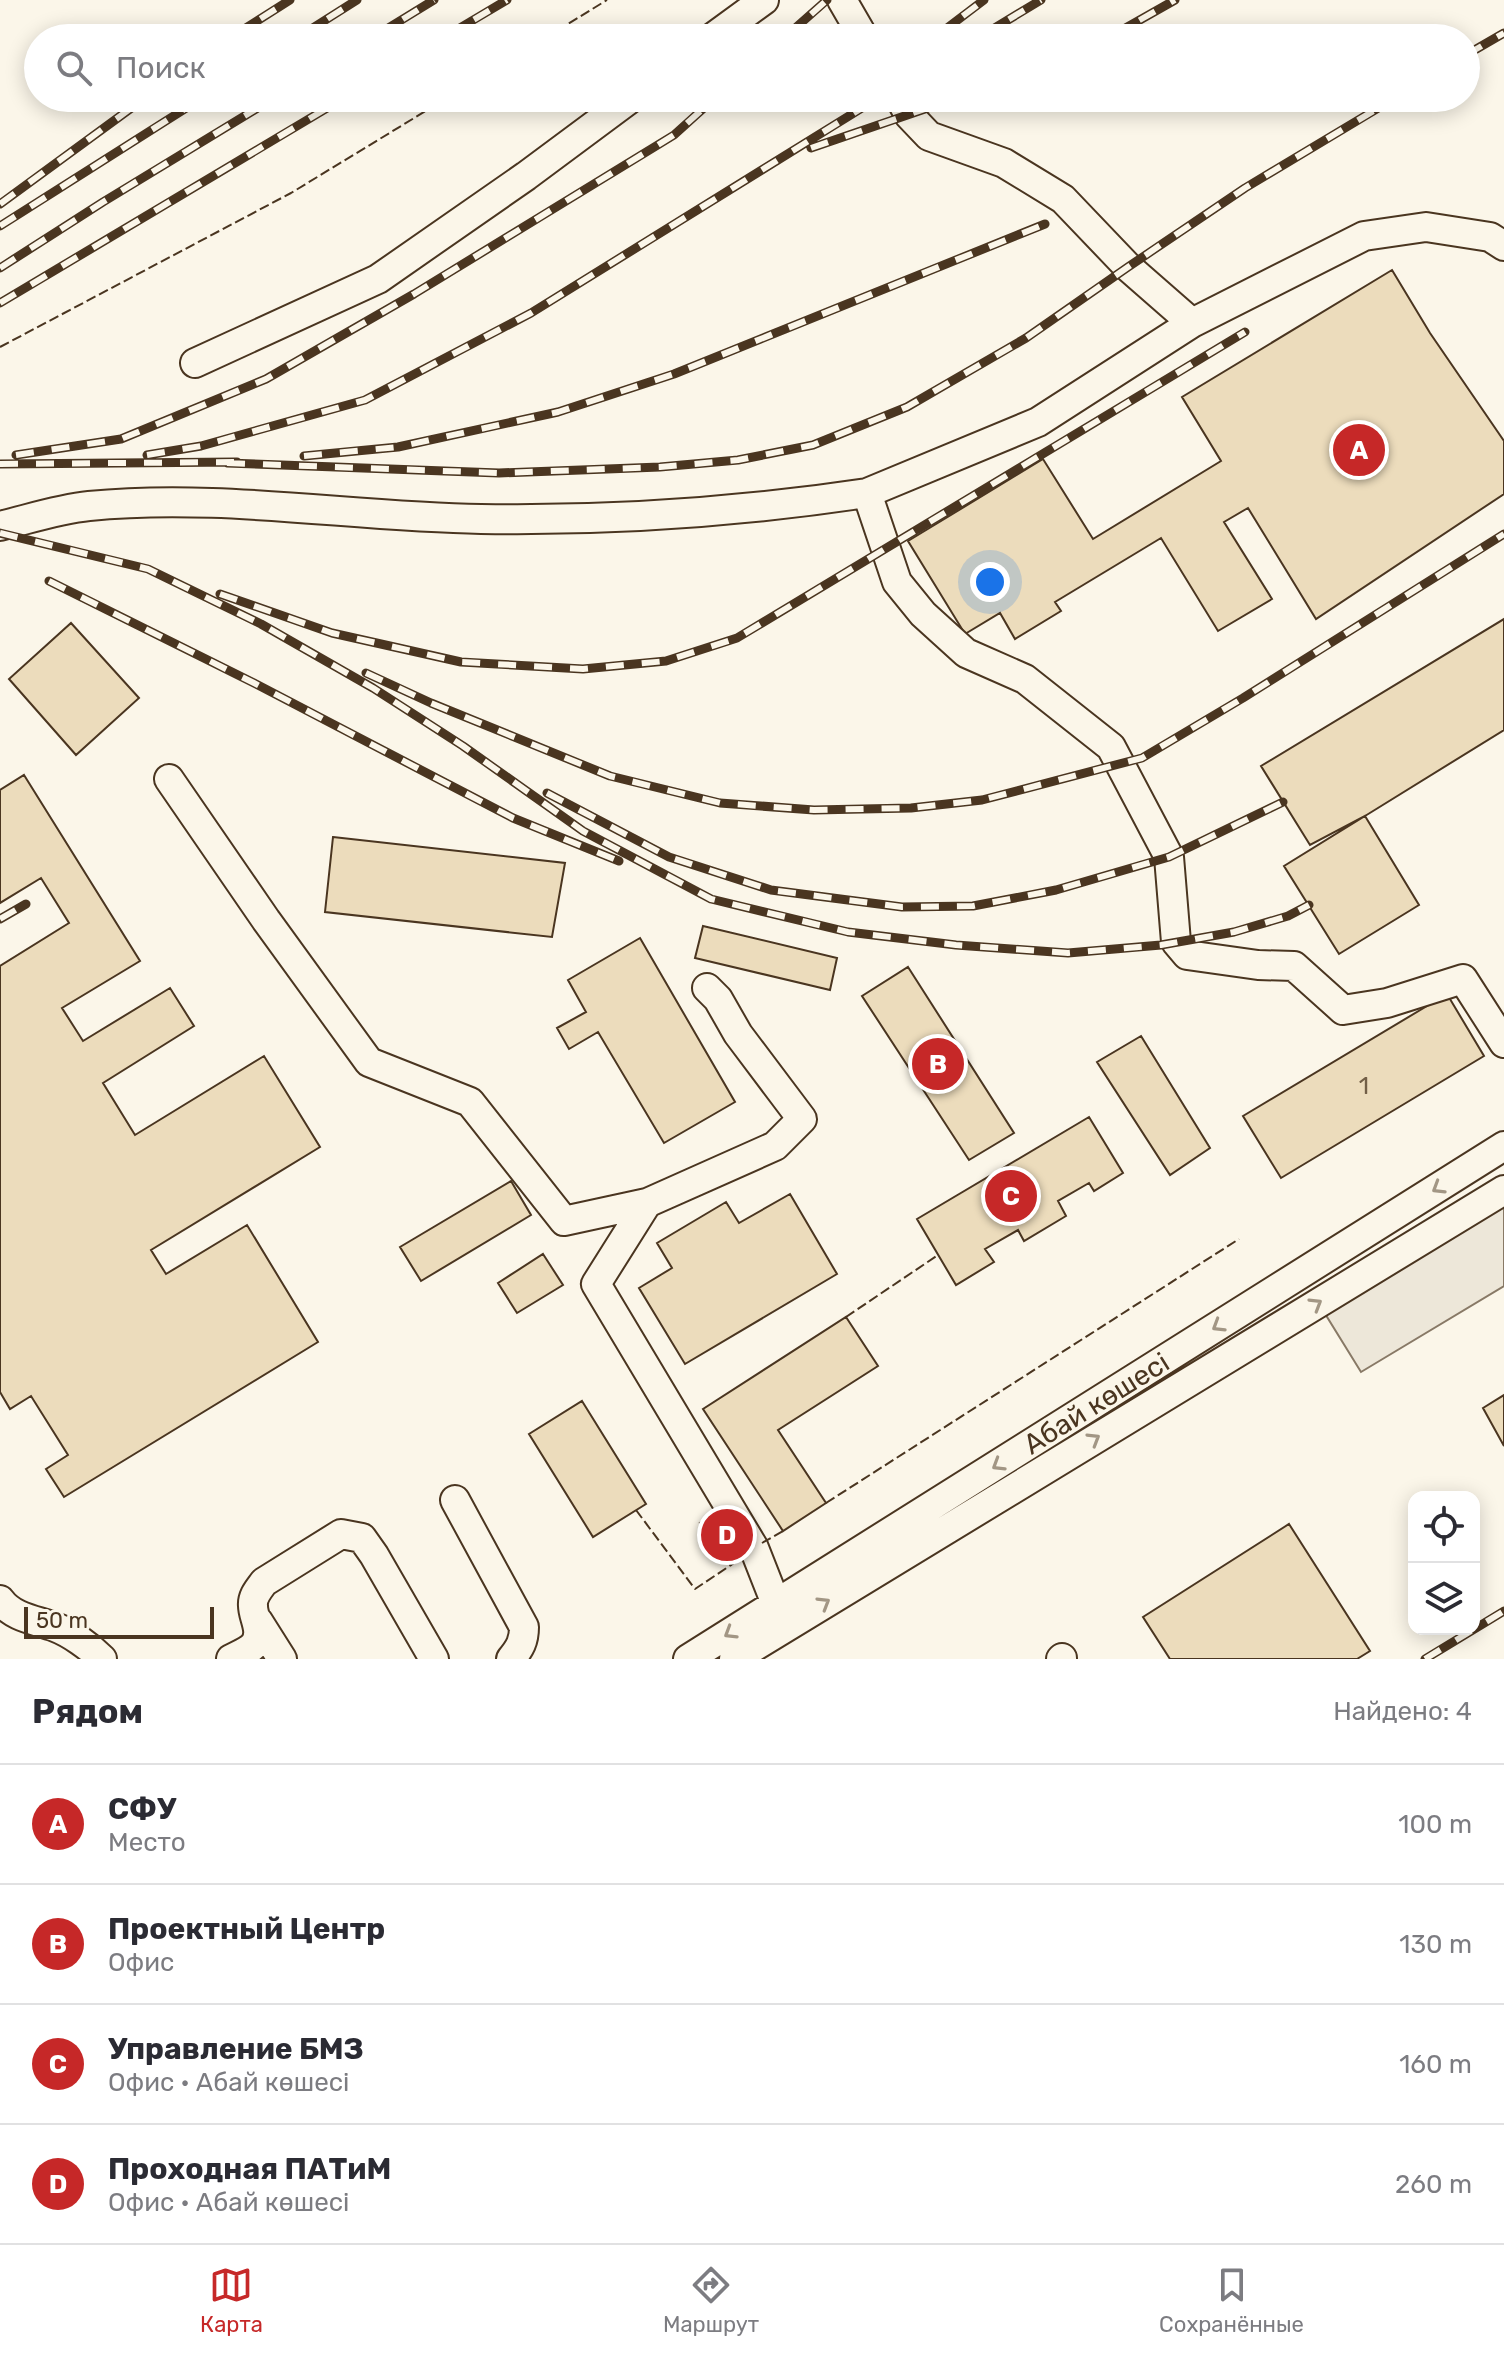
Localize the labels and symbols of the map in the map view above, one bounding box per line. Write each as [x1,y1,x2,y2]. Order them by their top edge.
pin: A [1333,420,1385,480]
your location [970,562,1010,602]
pin: B [912,1034,964,1094]
house number: 1 [1359,1072,1369,1100]
pin: C [985,1166,1037,1226]
one-way arrow [1432,1178,1447,1193]
one-way arrow [1307,1298,1322,1313]
one-way arrow [1212,1317,1227,1332]
street label: Абай көшесі [1017,1346,1175,1461]
one-way arrow [1085,1433,1100,1448]
one-way arrow [992,1455,1007,1470]
pin: D [701,1505,753,1565]
one-way arrow [815,1597,830,1613]
scale bar [24,1603,214,1639]
one-way arrow [724,1623,739,1638]

